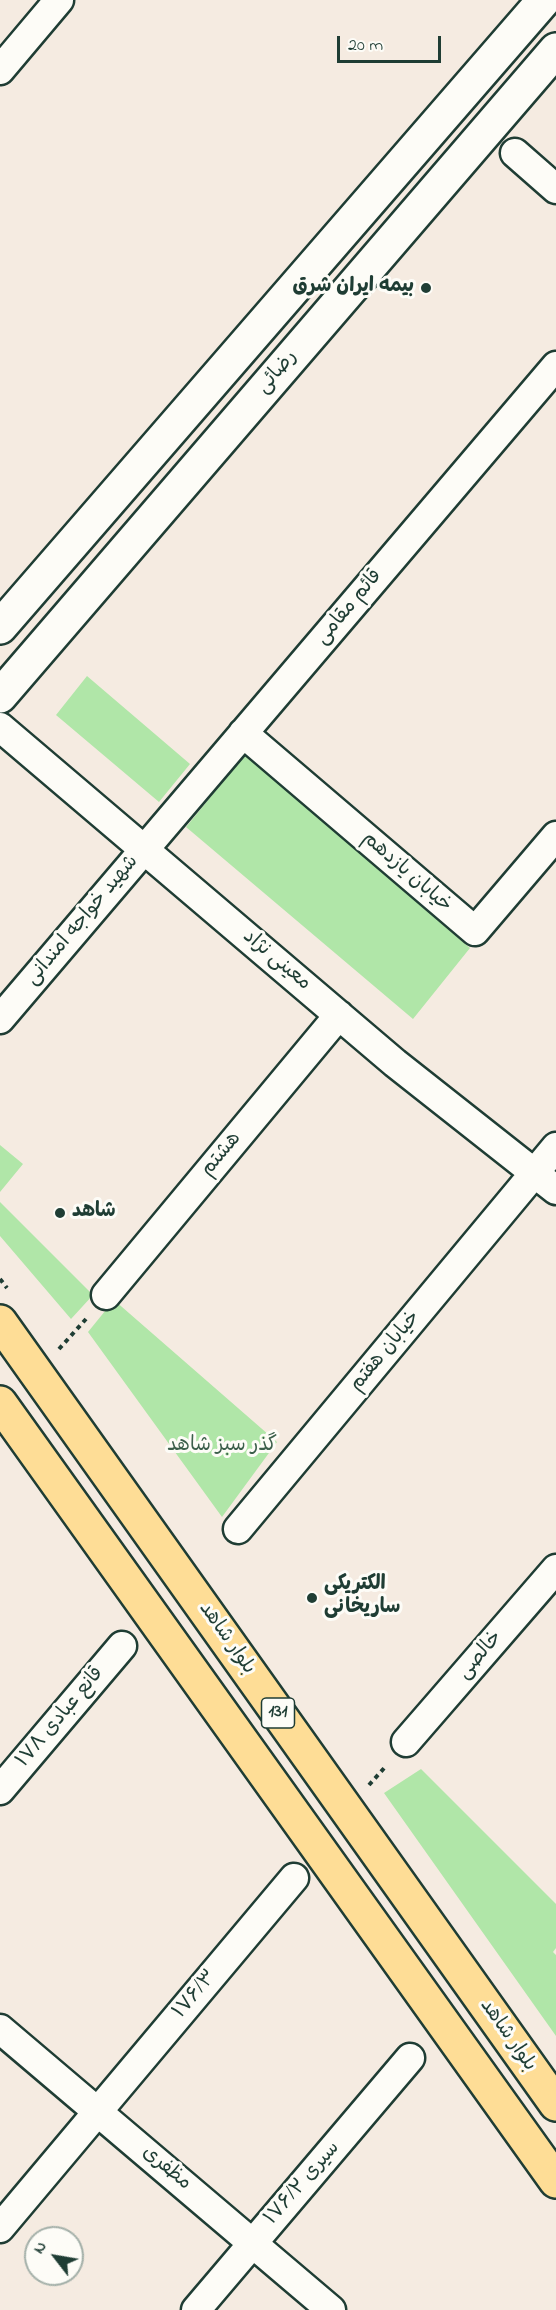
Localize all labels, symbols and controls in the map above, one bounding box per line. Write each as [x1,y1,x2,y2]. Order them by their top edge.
scale bar [340,24,444,62]
text: 20 m [348,33,383,59]
place label: بیمه ایران شرق [293,276,414,300]
marker: بیمه ایران شرق [419,281,433,295]
street label: رضائی [253,346,303,400]
street label: قائم مقامی [311,565,389,651]
street label: خیابان یازدهم [356,827,456,919]
street label: شهید خواجه امندانی [22,851,144,991]
street label: معینی نژاد [237,925,315,997]
street label: هشتم [197,1128,247,1182]
place label: شاهد [72,1201,116,1225]
marker: شاهد [53,1206,67,1220]
street label: خیابان هفتم [346,1307,426,1397]
park label: گذر سبز شاهد [167,1435,277,1459]
place label: الکتریکی ساریخانی [324,1574,400,1621]
marker: الکتریکی ساریخانی [305,1591,319,1605]
street label: بلوار شاهد [192,1598,260,1680]
street label: خالصی [453,1627,509,1685]
street label: قانع عبادی ۱۷۸ [12,1663,110,1773]
road number: 131 [262,1698,294,1728]
street label: ۱۷۶/۳ [169,1966,223,2024]
street label: بلوار شاهد [473,1995,541,2077]
street label: سیری ۱۷۶/۲ [260,2137,346,2231]
street label: مظفری [137,2142,195,2196]
north arrow [24,2226,84,2286]
text: N [27,2237,53,2259]

